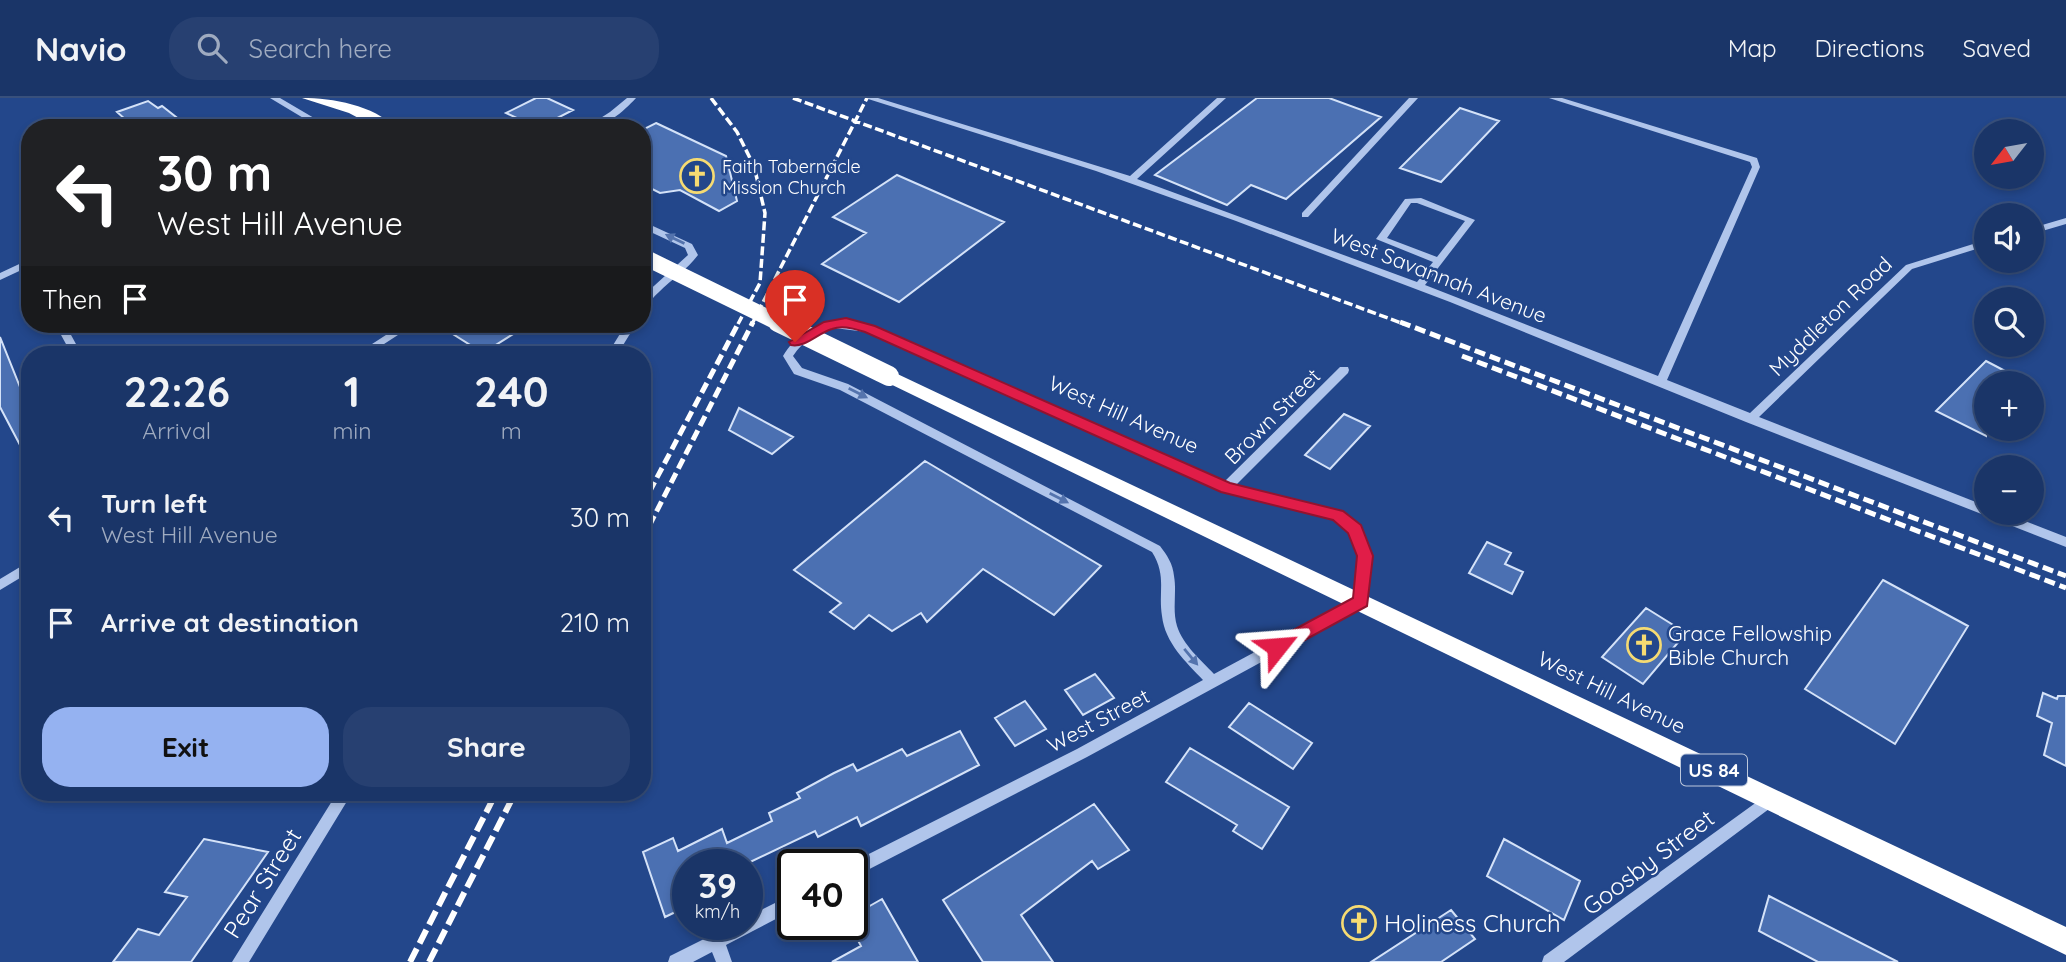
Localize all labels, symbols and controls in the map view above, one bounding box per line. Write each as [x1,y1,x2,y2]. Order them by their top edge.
search box [169,17,659,80]
text: Navio [35,28,127,69]
icon: search [193,29,231,67]
text: Search here [249,32,392,65]
text: Map [1728,33,1777,63]
text: Directions [1815,33,1925,63]
text: Saved [1963,33,2031,63]
north arrow [1974,119,2044,189]
map controls [1974,119,2044,525]
text: 30 m [157,142,272,203]
icon: left [42,147,133,238]
place label: Faith Tabernacle Mission Church [722,155,861,199]
church icon: Faith Tabernacle Mission Church [678,157,716,195]
text: West Hill Avenue [157,203,403,243]
button: sound [1974,203,2044,273]
street label: West Savannah Avenue [1327,222,1551,328]
one-way arrow [664,234,684,246]
street label: Myddleton Road [1763,251,1897,381]
pin [765,270,825,342]
icon: arrive [116,280,154,318]
icon: arrive [776,281,814,319]
text: Then [42,283,102,316]
button: search [1974,287,2044,357]
street label: Brown Street [1219,363,1325,469]
text: 22:26 [124,365,230,418]
text: 1 [344,365,360,418]
text: 240 [474,365,548,418]
street label: West Hill Avenue [1045,369,1203,459]
button: + [1974,371,2044,441]
one-way arrow [848,387,868,399]
text: Arrival [142,416,211,445]
text: min [332,416,372,445]
text: m [501,416,522,445]
button: − [1974,455,2044,525]
text: Turn left [101,487,208,520]
one-way arrow [1050,492,1070,504]
icon: left [42,499,80,537]
text: 30 m [570,501,630,534]
text: West Hill Avenue [101,520,278,549]
icon: arrive [42,604,80,642]
text: Arrive at destination [101,606,359,639]
text: 210 m [560,606,630,639]
position arrow [1240,610,1314,684]
place label: Grace Fellowship Bible Church [1668,620,1832,670]
church icon: Grace Fellowship Bible Church [1625,626,1663,664]
street label: West Hill Avenue [1534,645,1690,739]
one-way arrow [1183,648,1198,665]
street label: West Street [1042,682,1154,758]
button: Exit [42,707,329,787]
button: Share [343,707,630,787]
road number: US 84 [1681,754,1747,786]
street label: Goosby Street [1576,803,1720,921]
street label: Pear Street [217,823,307,943]
speed limit sign: 40 [777,849,868,940]
text: 39 [698,863,737,907]
text: km/h [695,900,740,923]
church icon: Holiness Church [1340,904,1378,942]
place label: Holiness Church [1384,908,1561,938]

